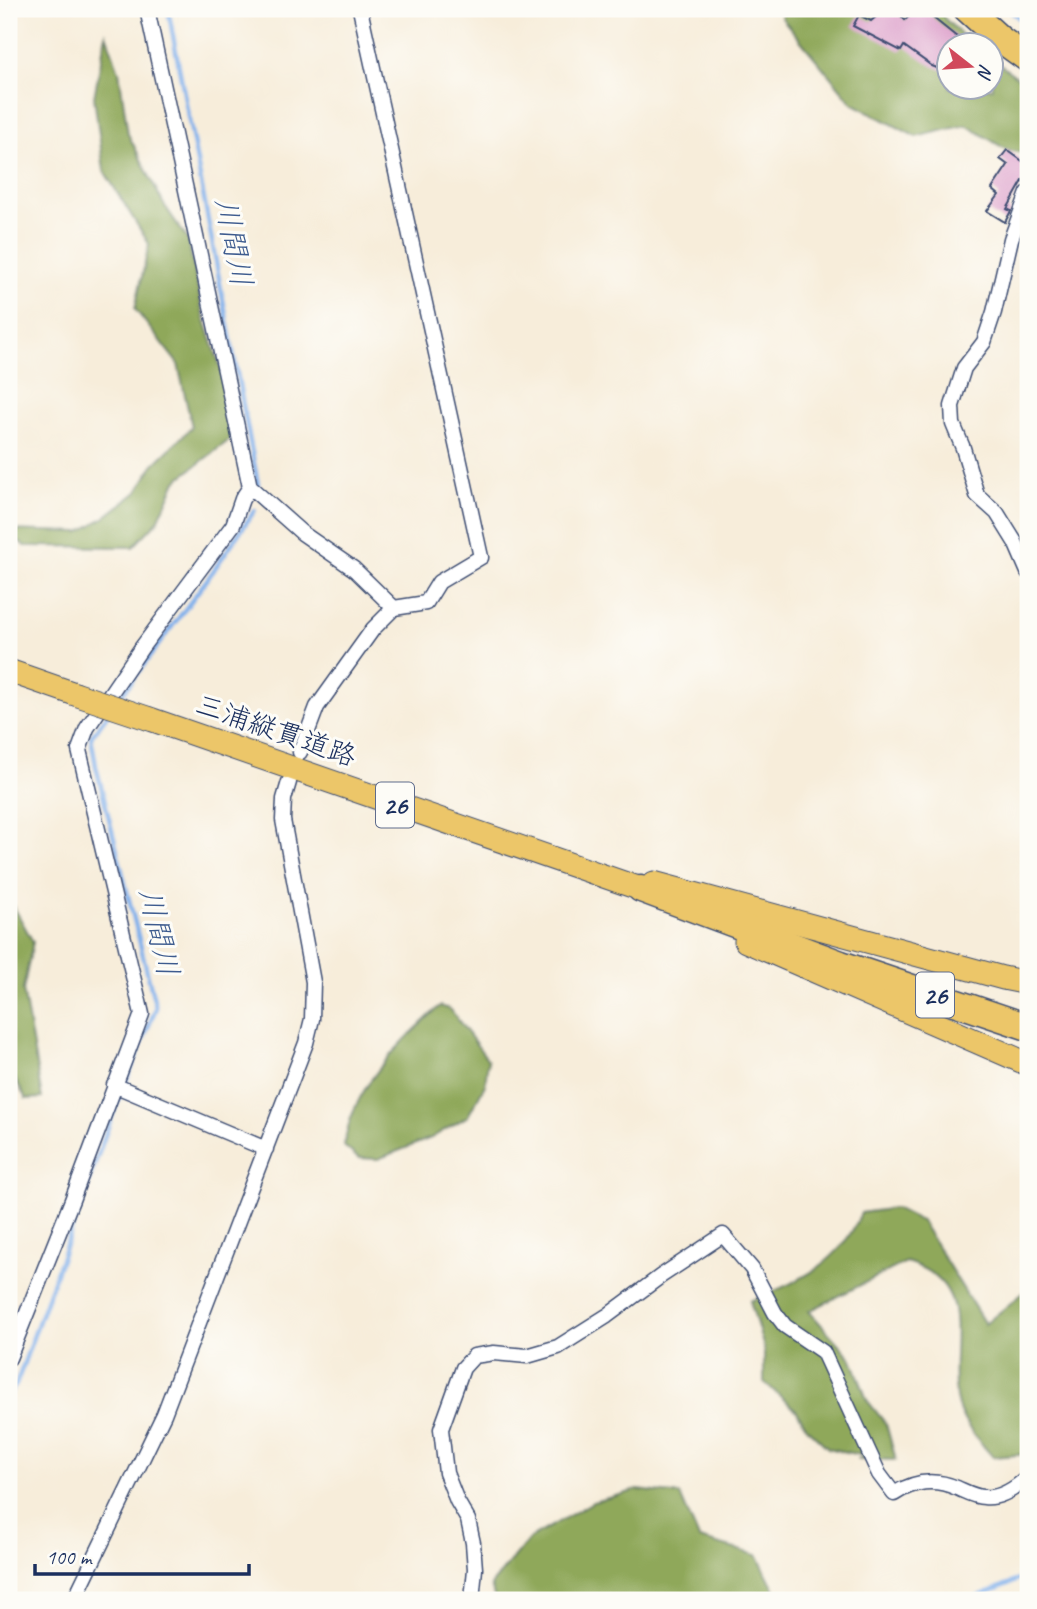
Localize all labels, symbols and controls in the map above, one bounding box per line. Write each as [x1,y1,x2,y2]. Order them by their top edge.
north arrow [936,32,1006,102]
text: N [971,62,998,83]
water label: 川間川 [207,194,261,290]
street label: 三浦縦貫道路 [191,686,361,774]
road number: 26 [376,782,414,828]
water label: 川間川 [130,884,188,980]
road number: 26 [916,972,954,1018]
scale bar [35,1532,248,1576]
text: 100 m [46,1544,93,1570]

